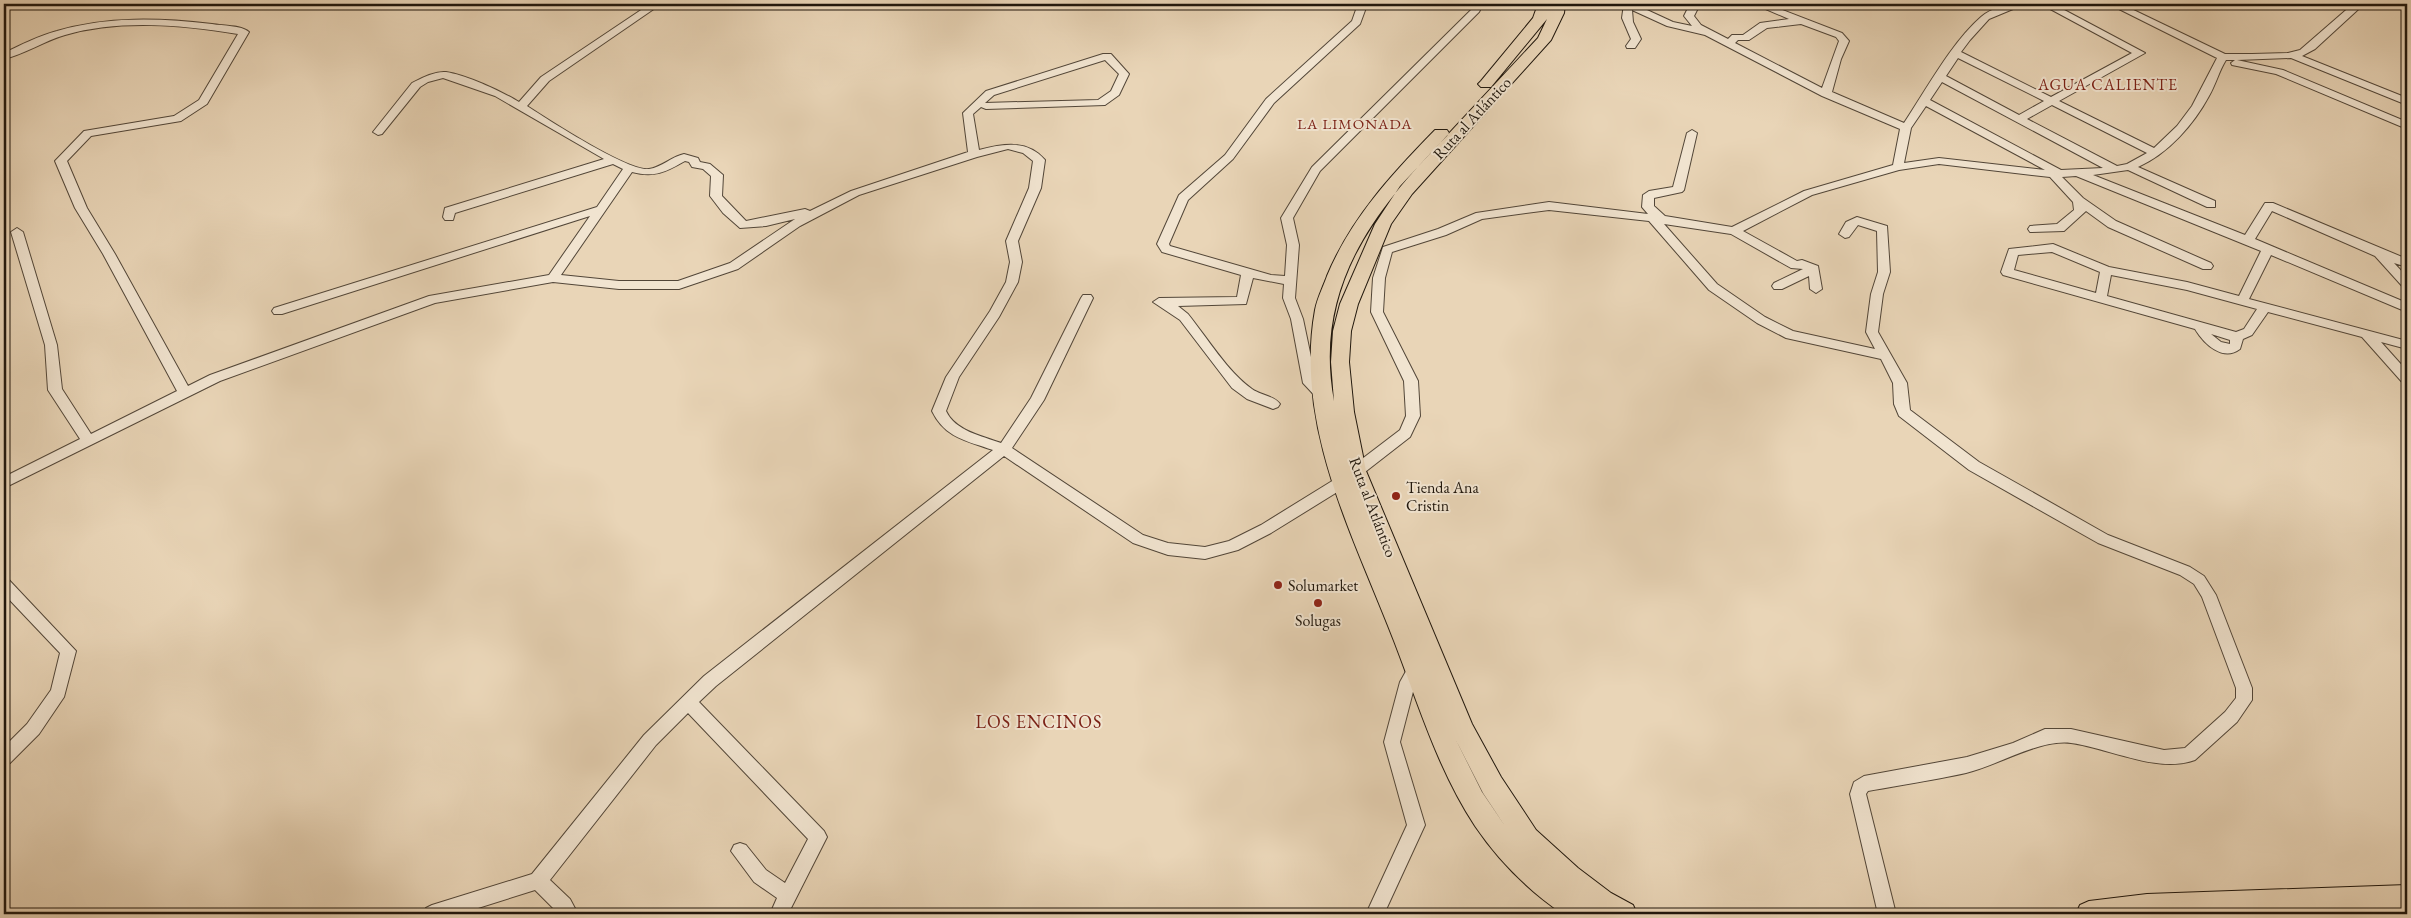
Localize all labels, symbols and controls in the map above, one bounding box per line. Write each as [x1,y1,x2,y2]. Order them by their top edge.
street label: Ruta al Atlántico [1428,72,1516,164]
district label: AGUA CALIENTE [2037,74,2178,95]
district label: LA LIMONADA [1297,114,1413,133]
street label: Ruta al Atlántico [1344,454,1402,560]
place label: Tienda Ana Cristin [1406,477,1480,516]
marker: Tienda Ana Cristin [1390,490,1402,502]
place label: Solumarket [1288,575,1358,596]
marker: Solumarket [1272,579,1284,591]
marker: Solugas [1312,597,1324,609]
place label: Solugas [1295,610,1341,631]
district label: LOS ENCINOS [976,710,1102,733]

